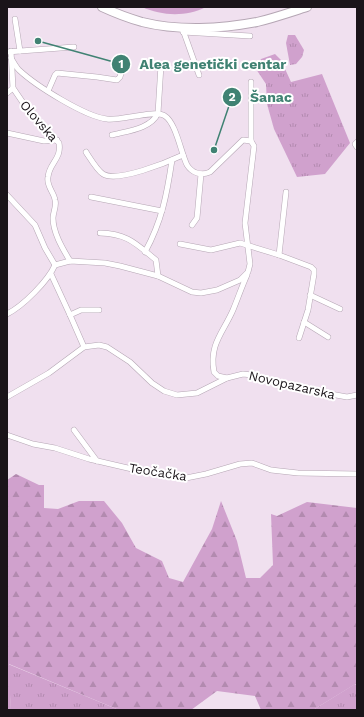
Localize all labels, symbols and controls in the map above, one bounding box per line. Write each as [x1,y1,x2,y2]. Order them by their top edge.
callout: Alea genetički centar [111,51,294,77]
text: Alea genetički centar [140,56,286,72]
text: 1 [118,57,124,71]
callout: Šanac [222,84,300,110]
text: Šanac [250,89,292,105]
text: 2 [228,90,236,104]
street label: Olovska [17,97,61,145]
street label: Novopazarska [247,368,337,402]
street label: Teočačka [128,460,189,484]

